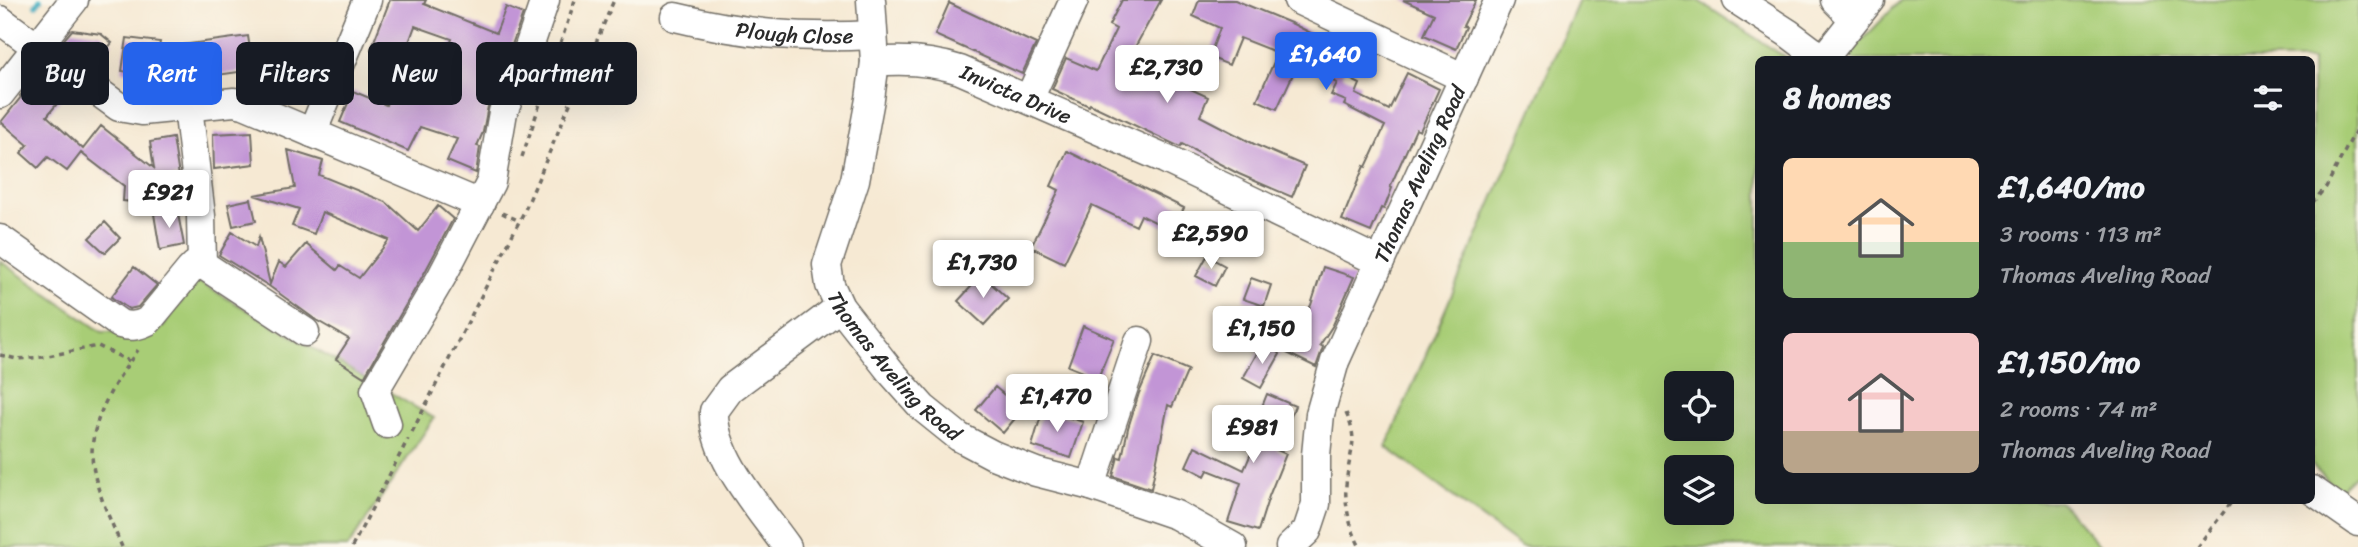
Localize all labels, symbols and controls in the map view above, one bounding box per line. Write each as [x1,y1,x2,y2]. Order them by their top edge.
street label: Plough Close [733,11,854,55]
pin: £1,640 [1269,32,1383,92]
text: £1,640 [1291,34,1361,75]
chip: Buy [21,42,109,105]
chip: Rent [123,42,222,105]
chip: Filters [236,42,354,105]
chip: New [368,42,462,105]
chip: Apartment [476,42,637,105]
pin: £2,730 [1110,46,1224,105]
text: £2,730 [1131,47,1203,88]
street label: Invicta Drive [953,53,1078,135]
text: 8 homes [1783,71,1891,125]
street label: Thomas Aveling Road [1363,77,1478,270]
icon: filters [2249,79,2287,117]
text: £1,640/mo [2000,160,2145,214]
pin: £921 [128,170,210,230]
text: £921 [144,172,194,213]
icon: home [1839,186,1923,270]
pin: £2,590 [1154,212,1268,271]
text: £2,590 [1174,213,1248,254]
text: 3 rooms · 113 m² [2000,214,2162,255]
pin: £1,730 [926,240,1040,300]
text: £1,730 [949,242,1017,283]
text: Thomas Aveling Road [2000,255,2210,296]
street label: Thomas Aveling Road [816,285,972,453]
pin: £1,150 [1205,306,1319,366]
text: £1,150 [1229,308,1295,349]
text: £1,150/mo [2000,335,2140,389]
icon: home [1839,361,1923,445]
map controls [1664,371,1734,525]
button: locate [1664,371,1734,441]
pin: £1,470 [1000,374,1114,434]
text: £1,470 [1022,376,1092,417]
text: 2 rooms · 74 m² [2000,389,2157,430]
pin: £981 [1212,406,1294,465]
text: £981 [1228,407,1278,448]
text: Thomas Aveling Road [2000,430,2210,471]
button: layers [1664,455,1734,525]

